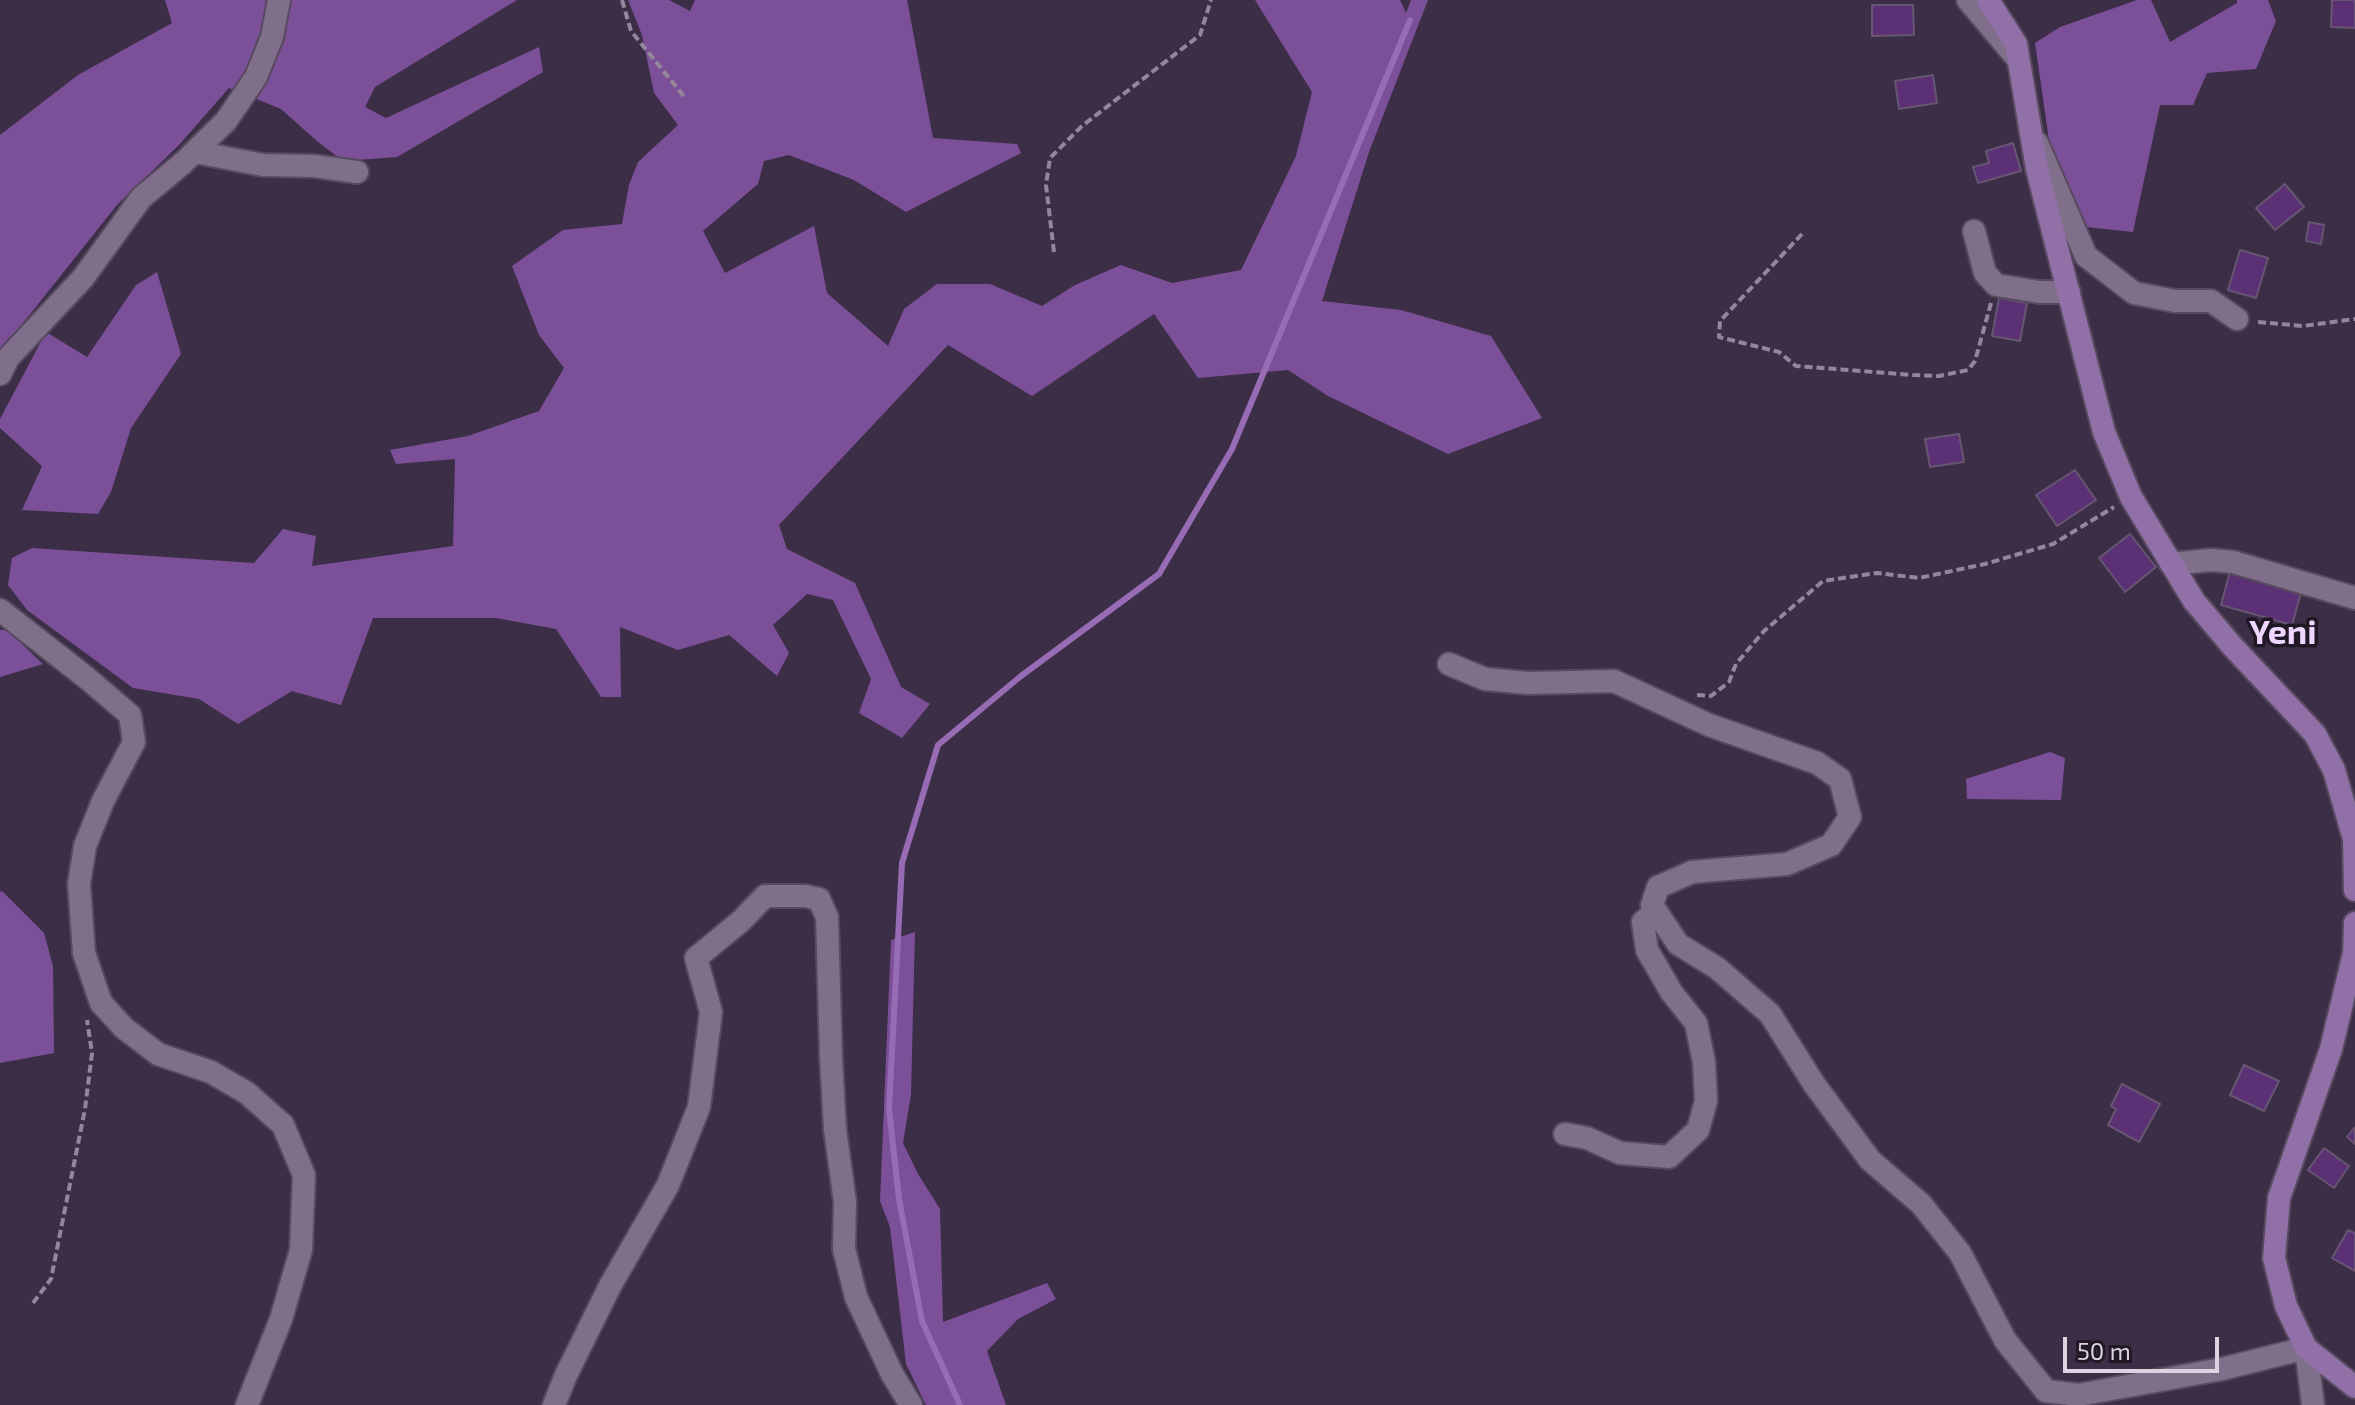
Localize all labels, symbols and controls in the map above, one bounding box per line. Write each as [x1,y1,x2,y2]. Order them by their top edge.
district label: Yeni [2249,613,2317,653]
scale bar [2067,1321,2223,1371]
text: 50 m [2077,1336,2131,1365]

